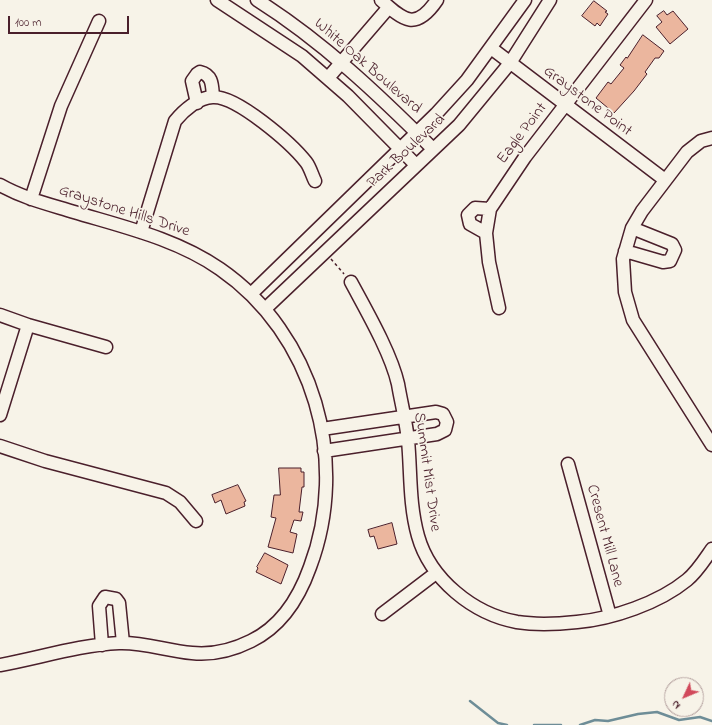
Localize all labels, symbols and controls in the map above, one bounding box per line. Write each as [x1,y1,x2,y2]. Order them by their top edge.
scale bar [10,8,131,34]
text: 100 m [15,14,42,32]
street label: White Oak Boulevard [309,15,425,119]
street label: Graystone Point [539,62,635,142]
street label: Eagle Point [494,100,552,168]
street label: Park Boulevard [364,111,450,193]
street label: Graystone Hills Drive [56,182,192,242]
street label: Summit Mist Drive [408,411,444,533]
street label: Cresent Mill Lane [581,483,627,589]
north arrow [664,677,704,717]
text: N [668,696,684,713]

